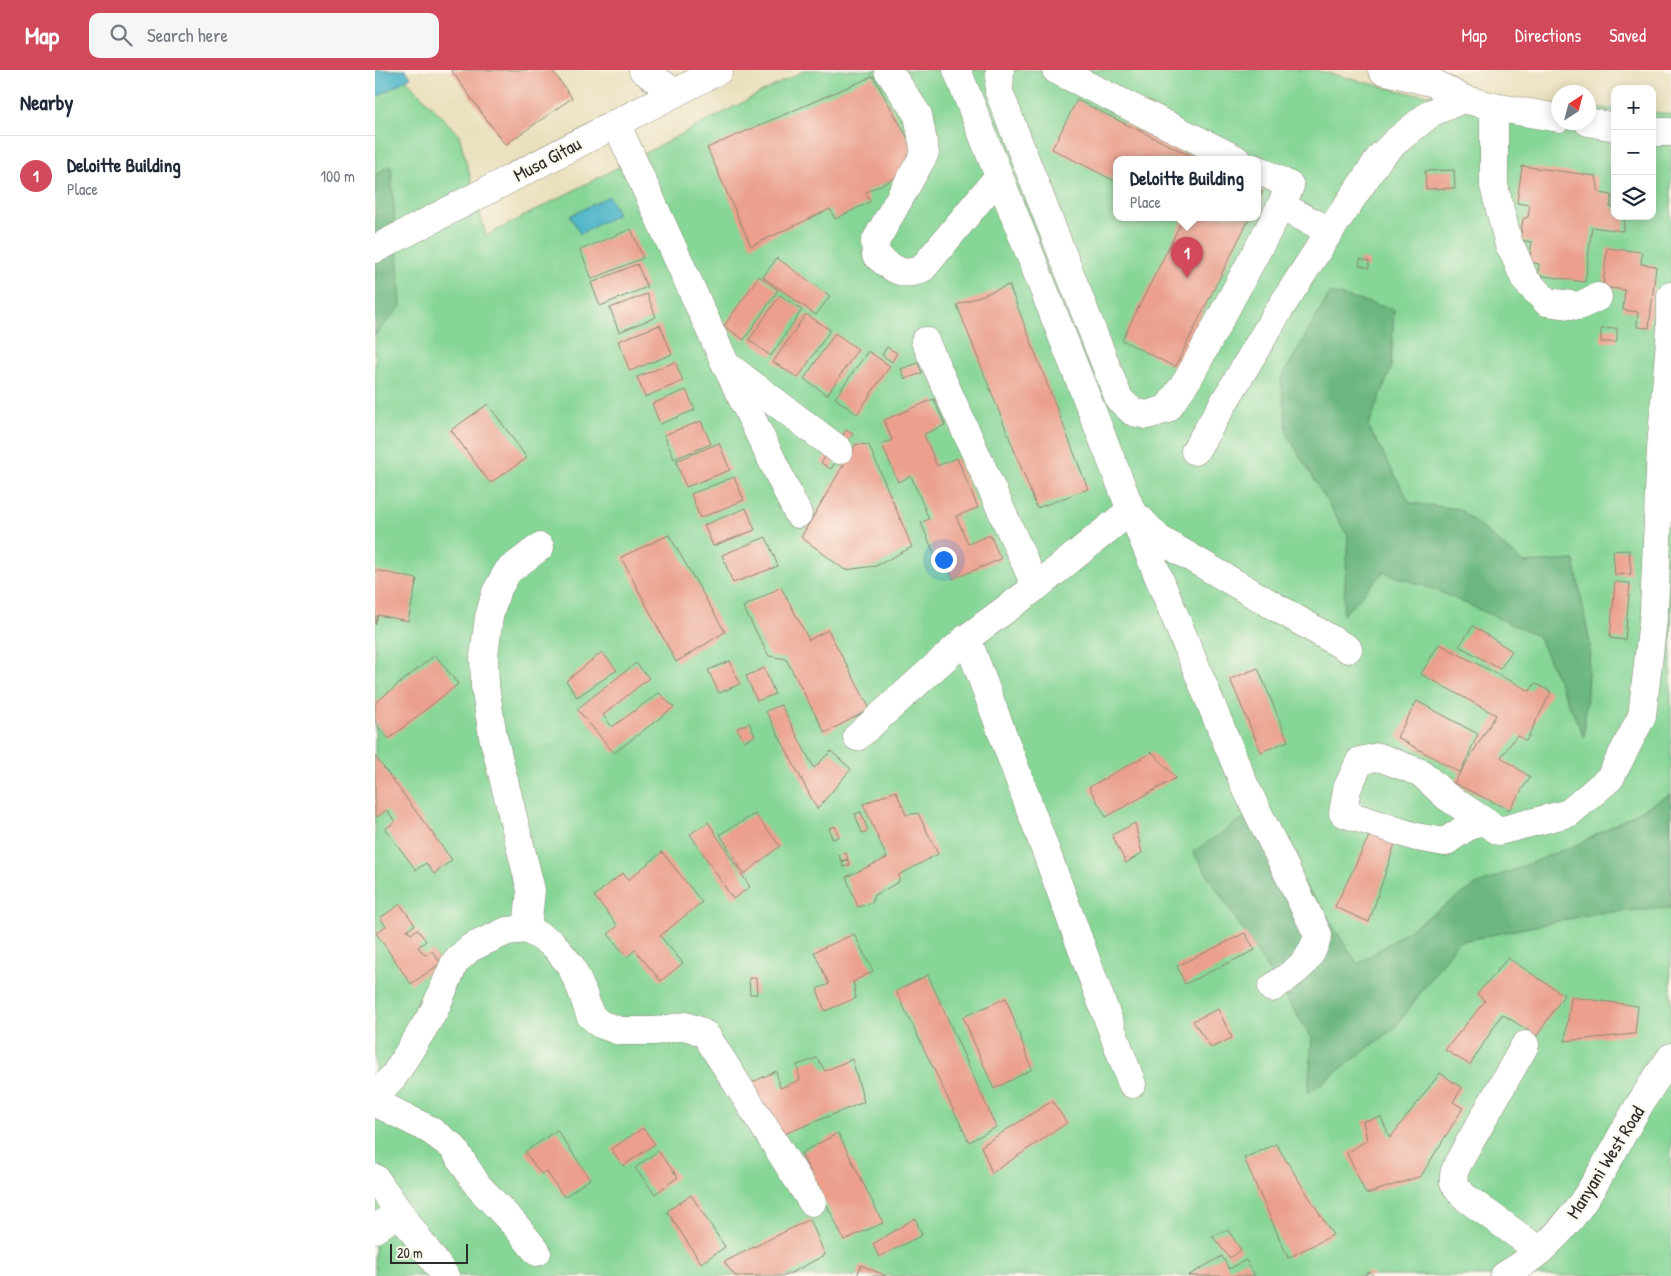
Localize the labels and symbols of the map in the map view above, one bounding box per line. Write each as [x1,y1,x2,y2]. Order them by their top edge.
north arrow [1551,85,1596,130]
street label: Musa Gitau [509,130,586,188]
pin: 1 [1171,237,1203,278]
your location [931,547,957,573]
street label: Manyani West Road [1560,1100,1650,1223]
scale bar [390,1241,467,1264]

